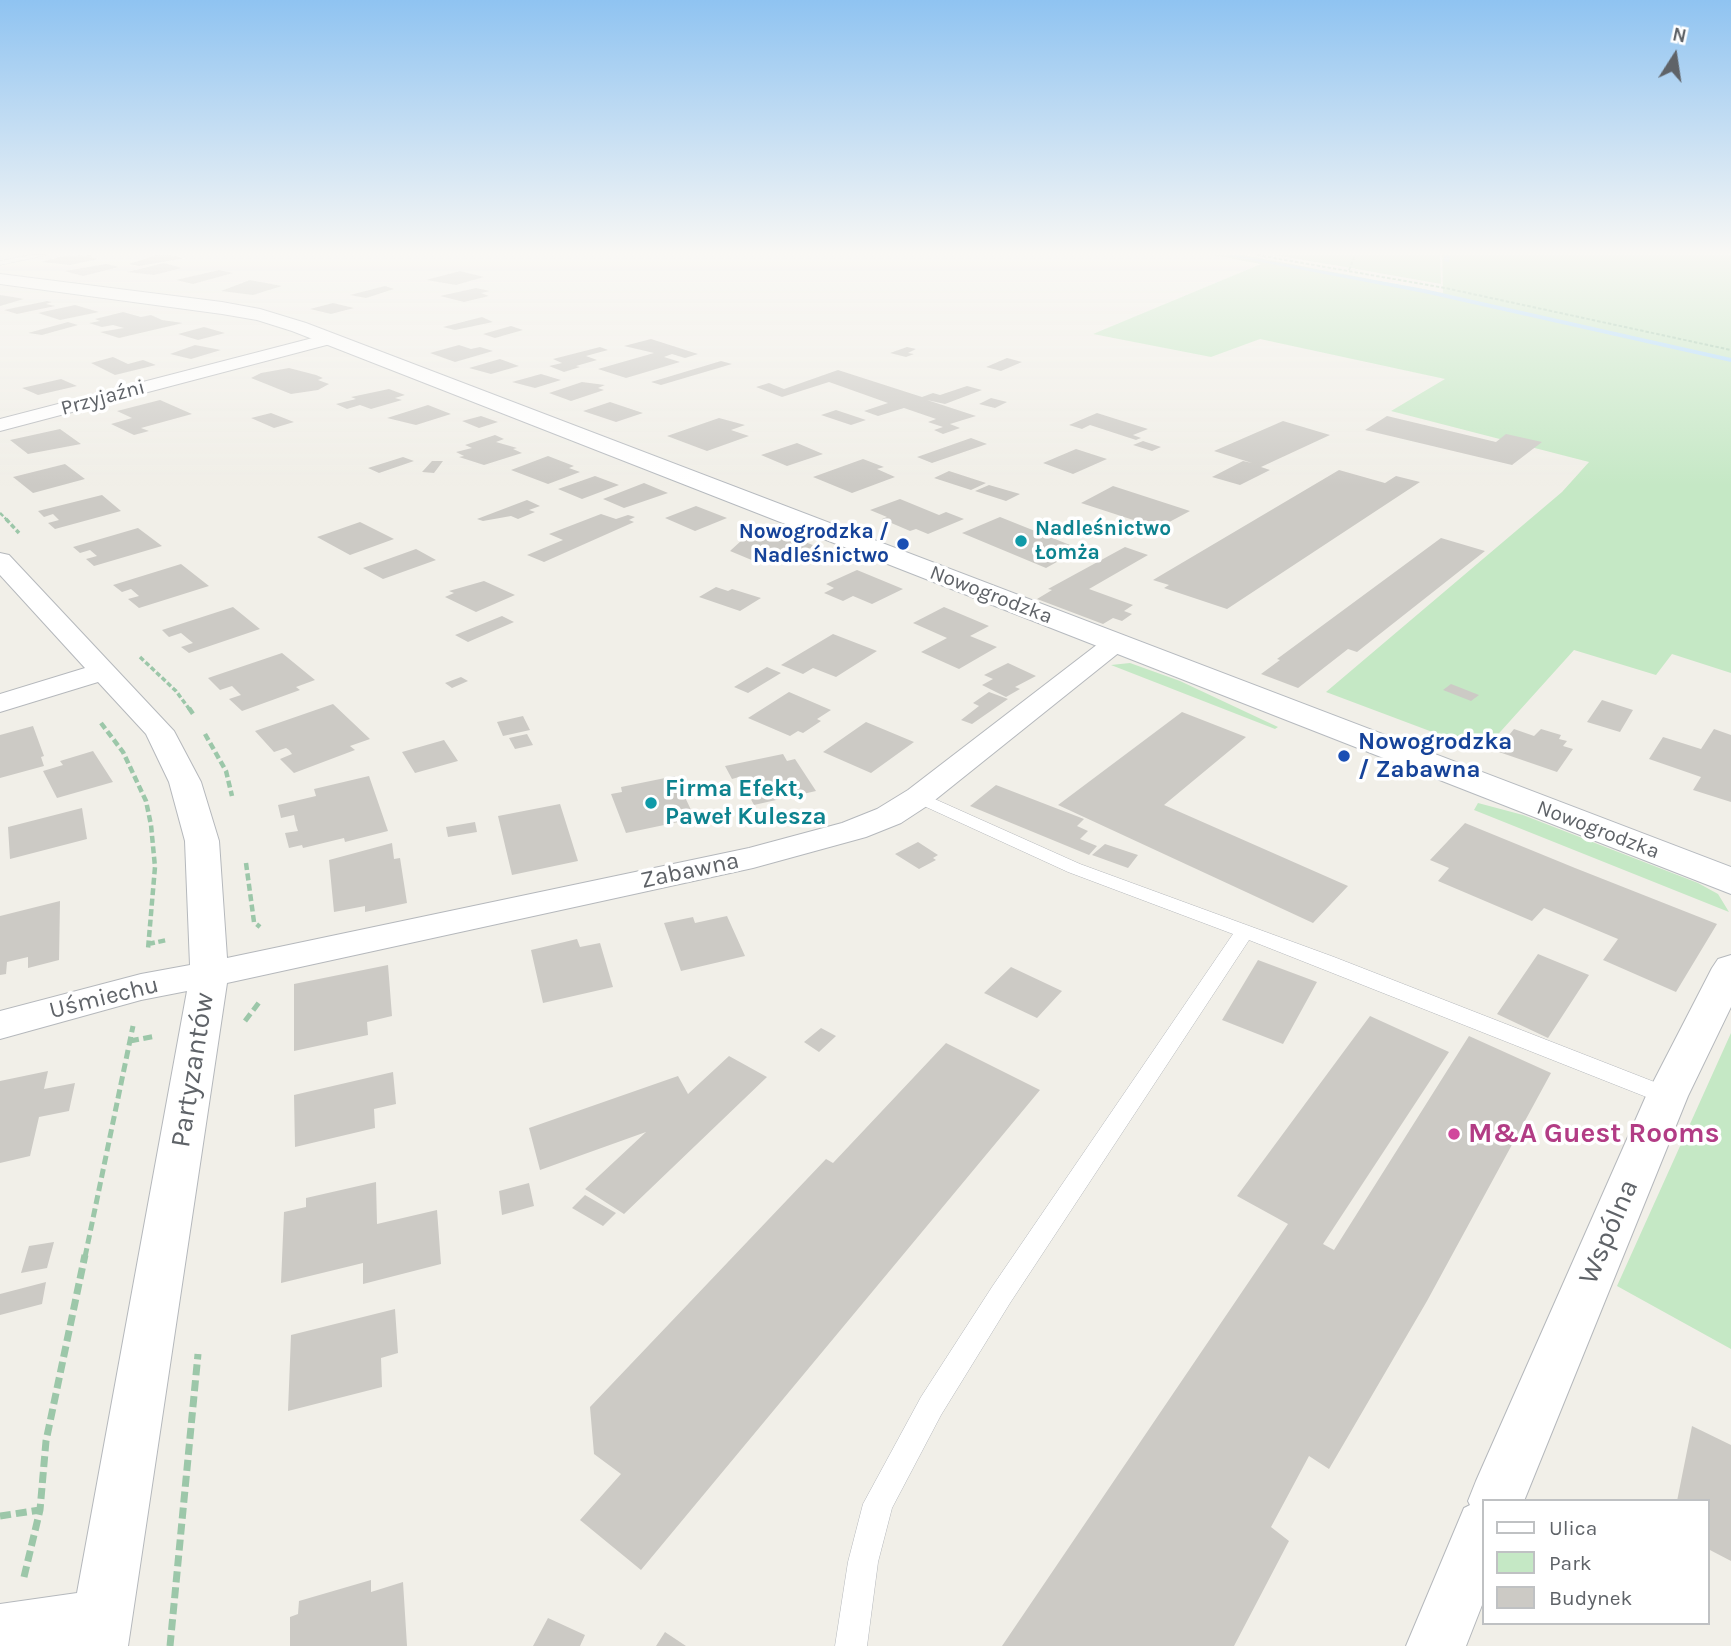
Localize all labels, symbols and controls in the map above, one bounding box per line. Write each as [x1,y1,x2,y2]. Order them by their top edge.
north arrow [1640,21,1710,91]
text: N [1670,23,1688,48]
street label: Przyjaźni [58,375,148,421]
place label: Nadleśnictwo Łomża [1035,516,1171,566]
place label: Nowogrodzka / Nadleśnictwo [739,519,889,569]
marker: Nadleśnictwo Łomża [1013,533,1029,549]
marker: Nowogrodzka / Nadleśnictwo [895,536,911,552]
street label: Nowogrodzka [926,560,1056,630]
place label: Nowogrodzka / Zabawna [1358,728,1512,784]
marker: Nowogrodzka / Zabawna [1336,748,1352,764]
place label: Firma Efekt, Paweł Kulesza [665,775,827,831]
marker: Firma Efekt, Paweł Kulesza [643,795,659,811]
street label: Nowogrodzka [1533,795,1663,865]
street label: Zabawna [638,847,742,895]
street label: Uśmiechu [46,971,162,1025]
street label: Partyzantów [164,990,222,1150]
place label: M&A Guest Rooms [1468,1117,1719,1151]
marker: M&A Guest Rooms [1446,1126,1462,1142]
street label: Wspólna [1572,1175,1646,1289]
legend [1482,1499,1710,1625]
text: Ulica [1549,1516,1597,1540]
text: Park [1549,1551,1592,1575]
text: Budynek [1549,1586,1632,1610]

